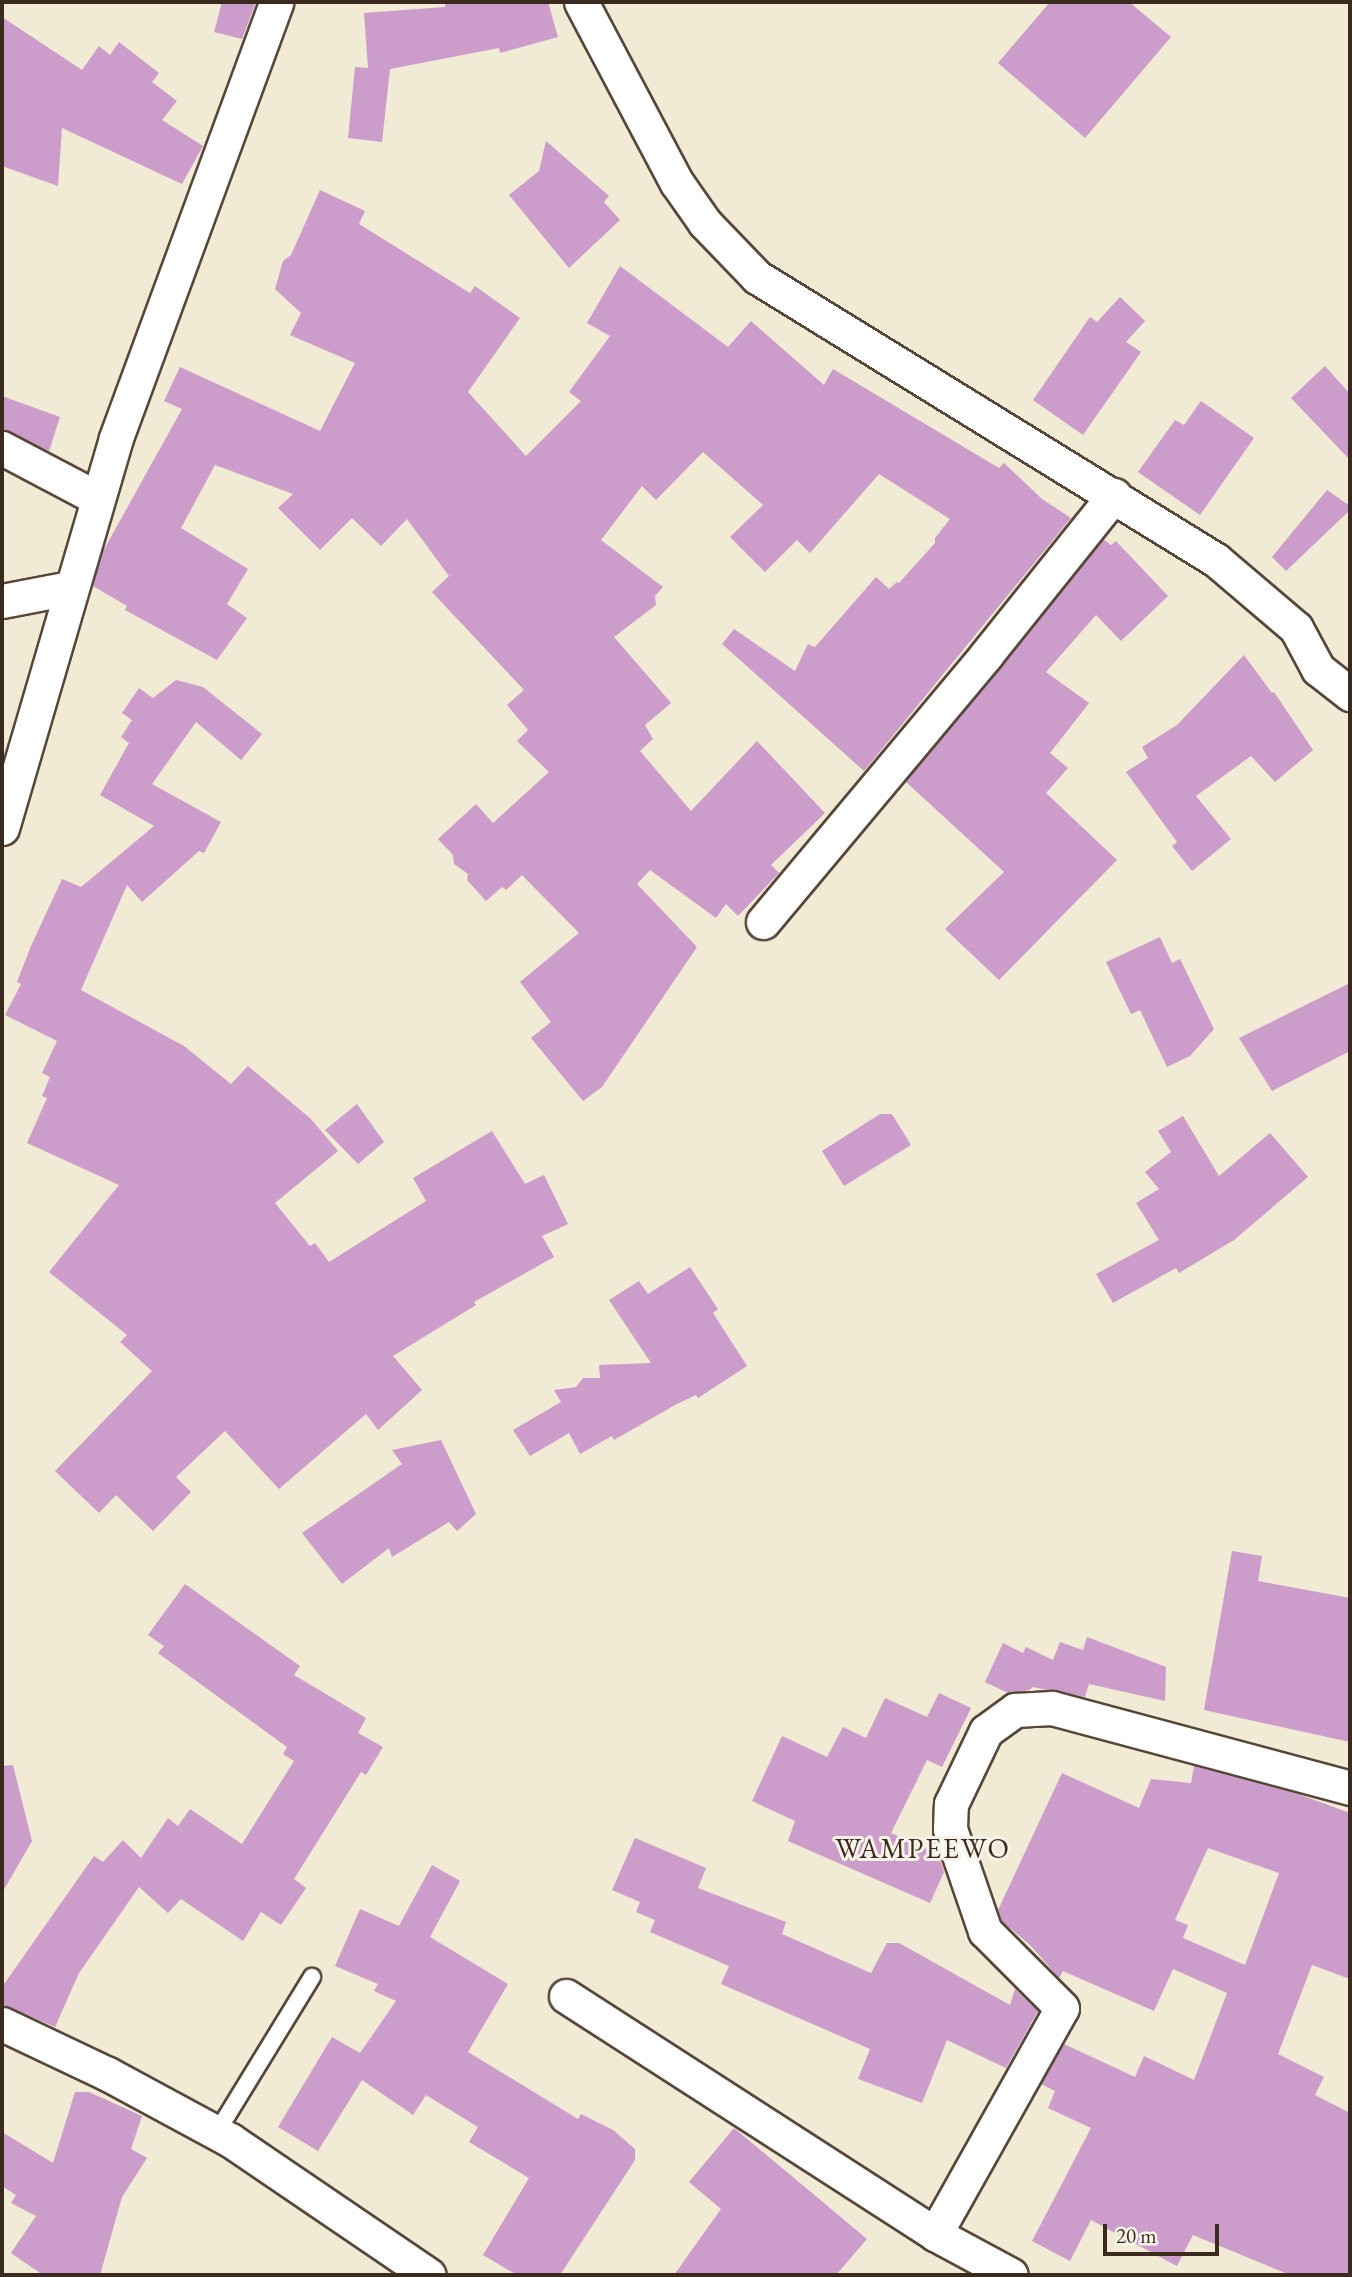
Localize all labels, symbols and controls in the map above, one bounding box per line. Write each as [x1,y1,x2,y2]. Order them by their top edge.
district label: WAMPEEWO [836,1831,1010,1865]
scale bar [1107,2210,1222,2254]
text: 20 m [1116,2222,1157,2249]

